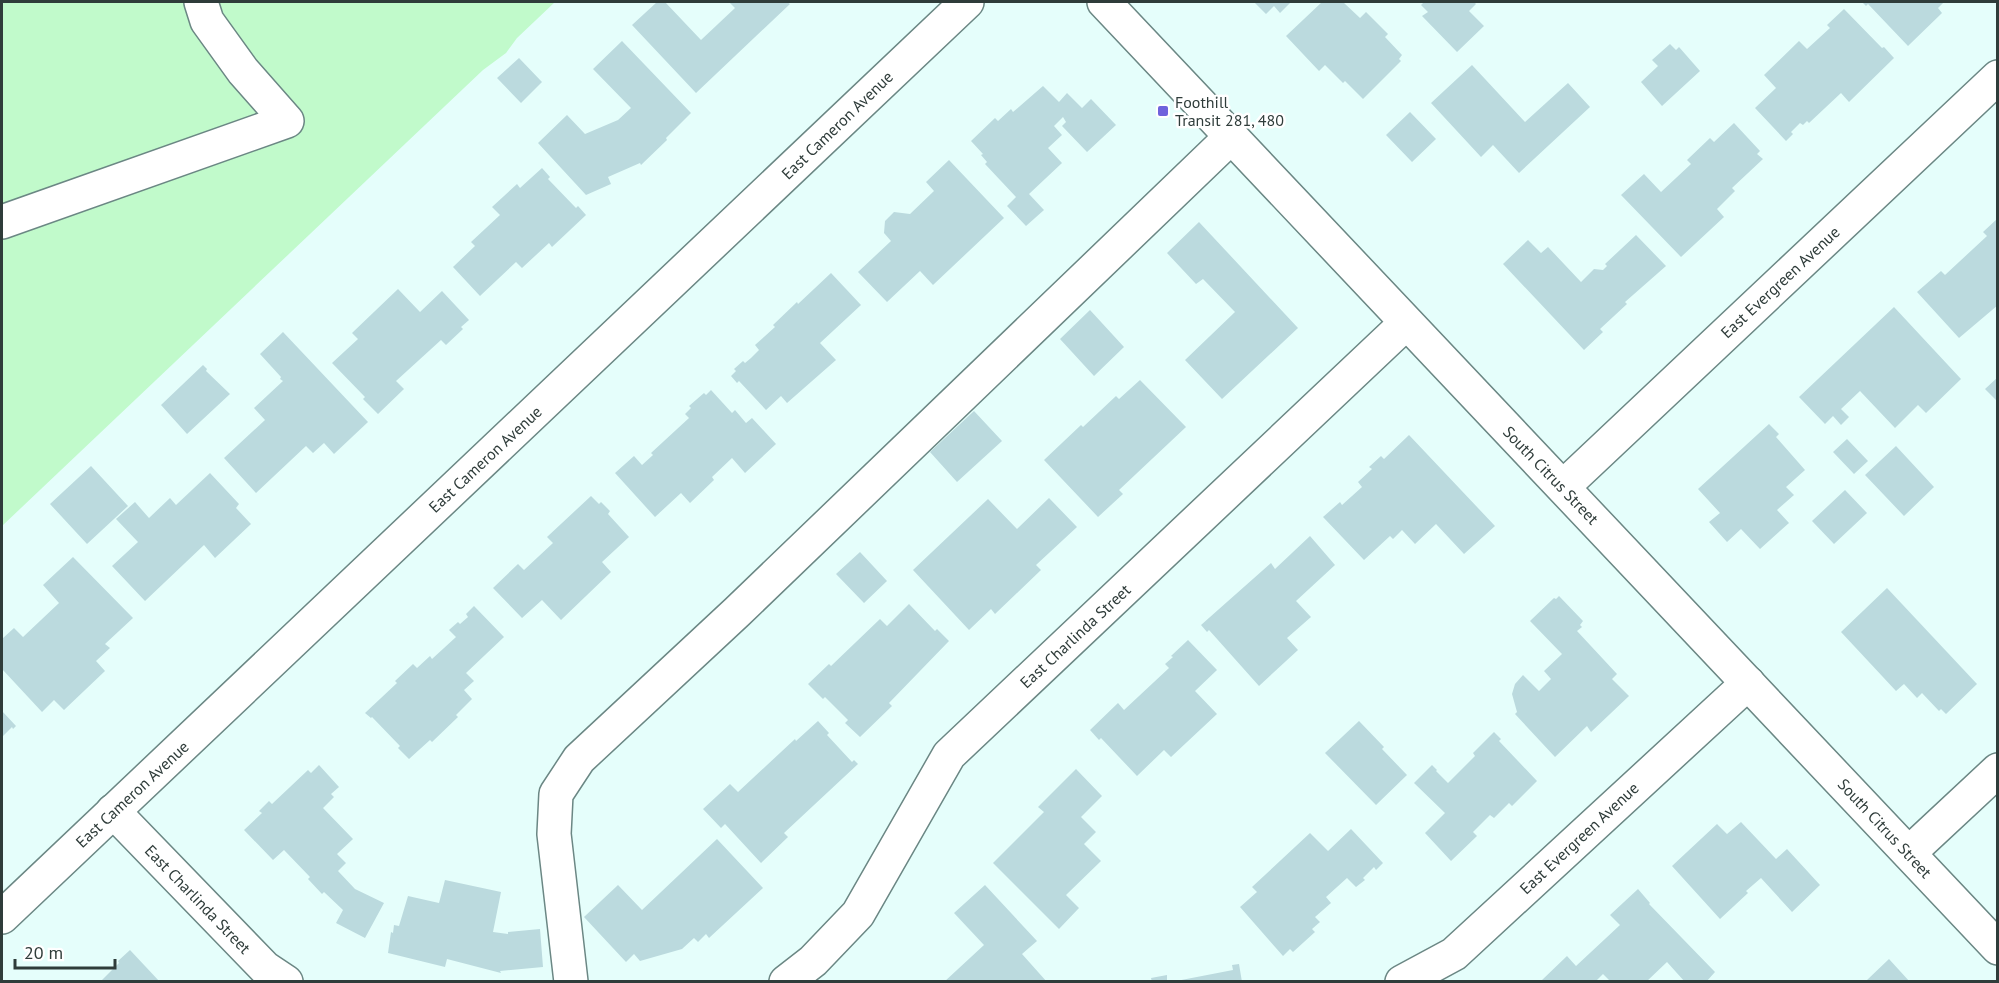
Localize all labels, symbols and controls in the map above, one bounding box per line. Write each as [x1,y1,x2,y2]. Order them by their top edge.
street label: East Cameron Avenue [777,67,897,183]
place label: Foothill Transit 281, 480 [1175,92,1284,130]
marker: Foothill Transit 281, 480 [1156,104,1170,118]
street label: East Evergreen Avenue [1716,222,1844,342]
street label: East Cameron Avenue [424,401,546,517]
street label: South Citrus Street [1499,422,1603,529]
street label: East Charlinda Street [1016,579,1135,692]
street label: East Cameron Avenue [71,736,193,852]
street label: South Citrus Street [1834,774,1937,882]
street label: East Evergreen Avenue [1515,778,1643,898]
street label: East Charlinda Street [141,840,255,958]
scale bar [15,932,116,970]
text: 20 m [24,941,63,964]

